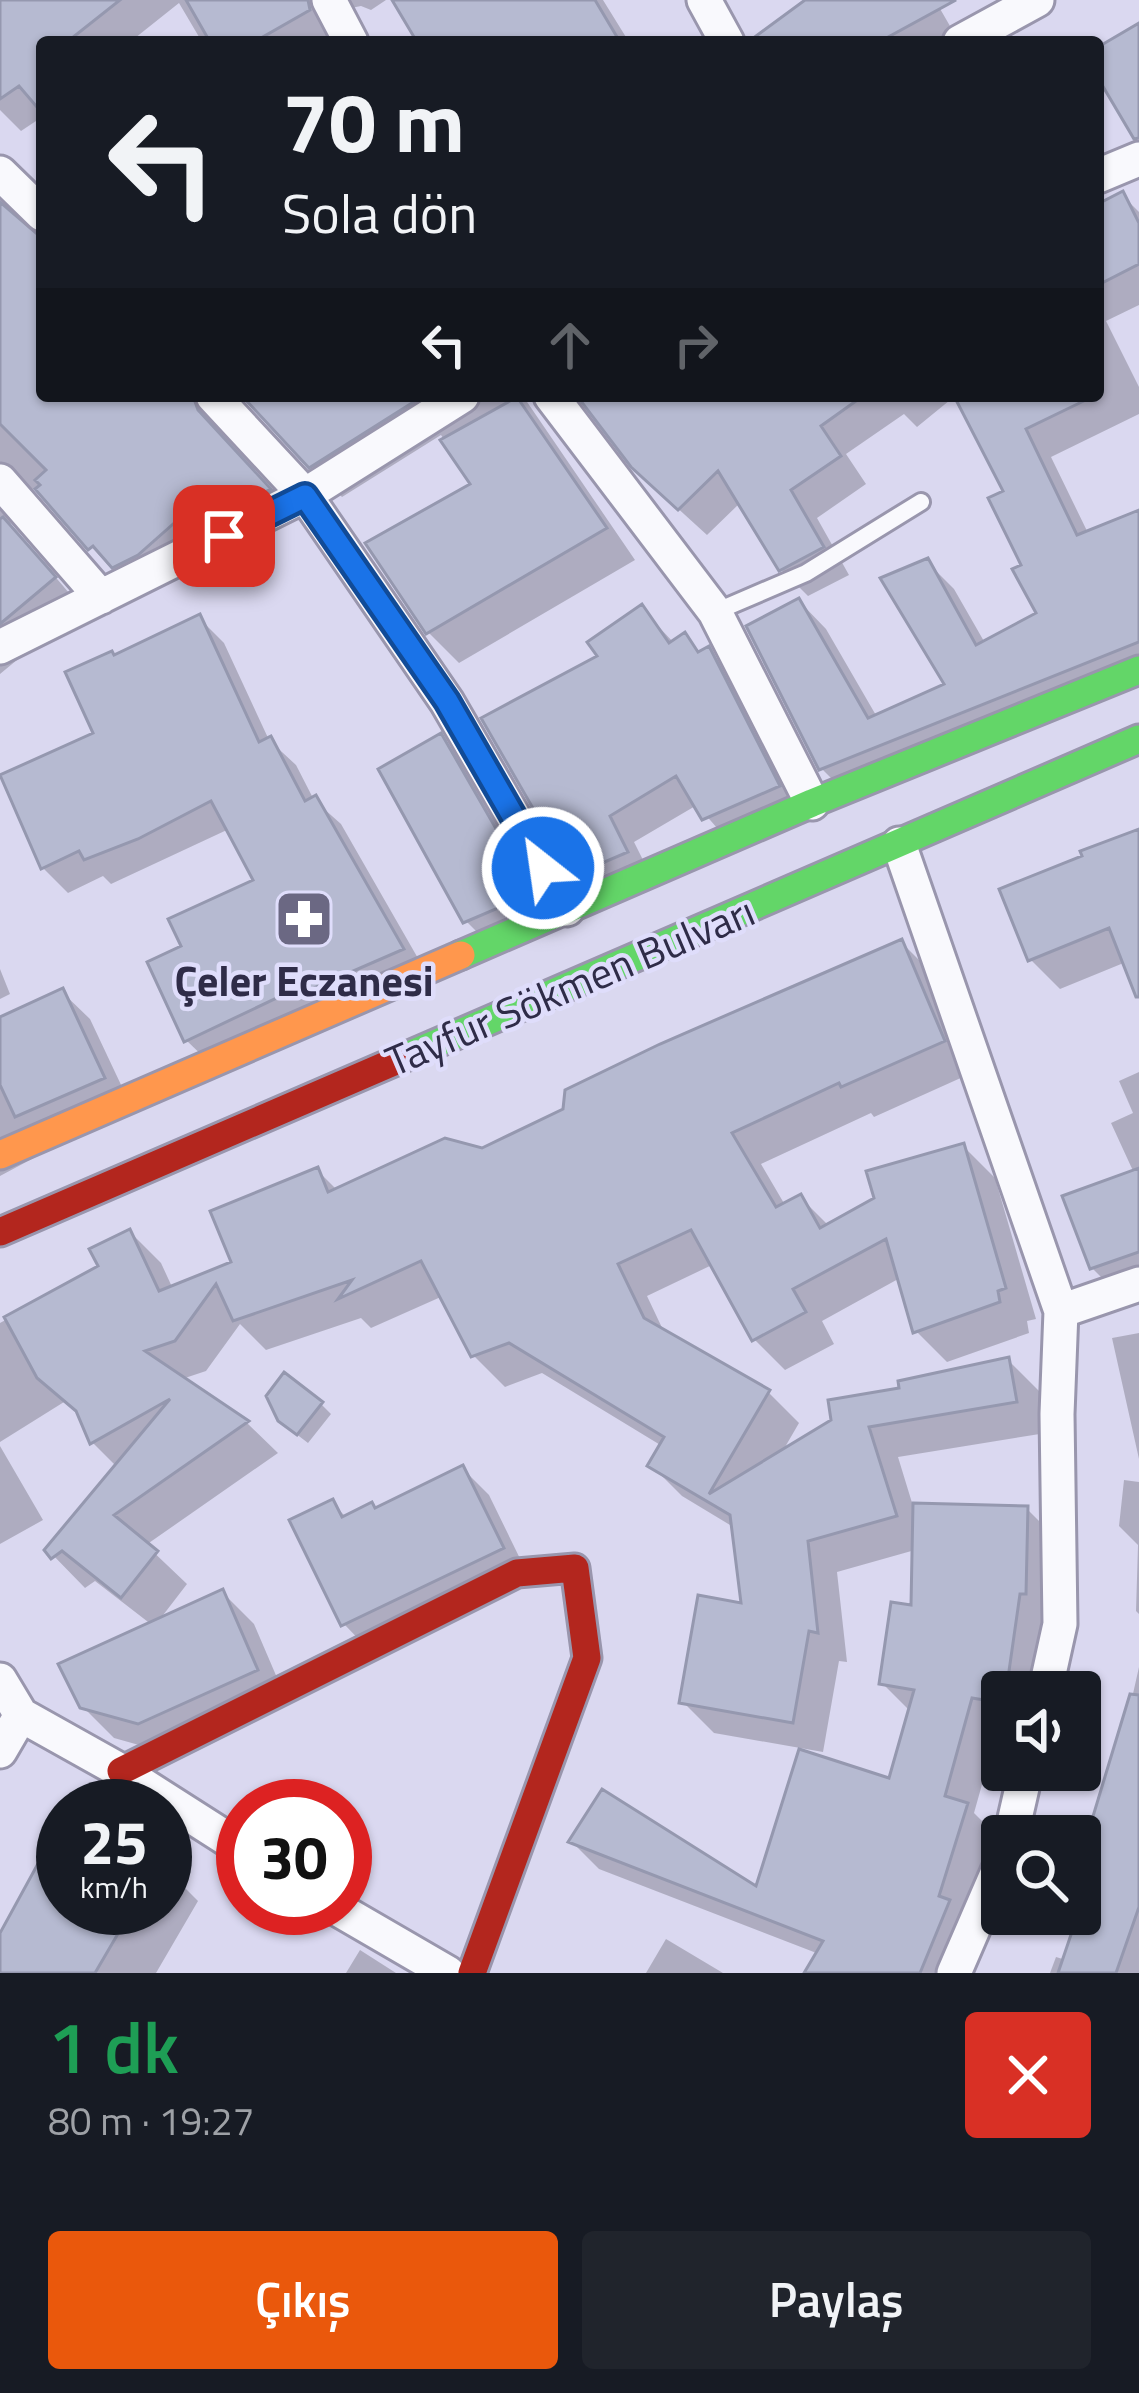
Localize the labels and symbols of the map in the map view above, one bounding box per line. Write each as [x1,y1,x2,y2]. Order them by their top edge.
pin [173,485,275,587]
position arrow [480,805,606,931]
street label: Tayfur Sökmen Bulvarı [375,878,764,1092]
pharmacy icon: Çeler Eczanesi [273,888,335,950]
place label: Çeler Eczanesi [174,948,434,1012]
speed limit sign: 30 [216,1779,372,1935]

